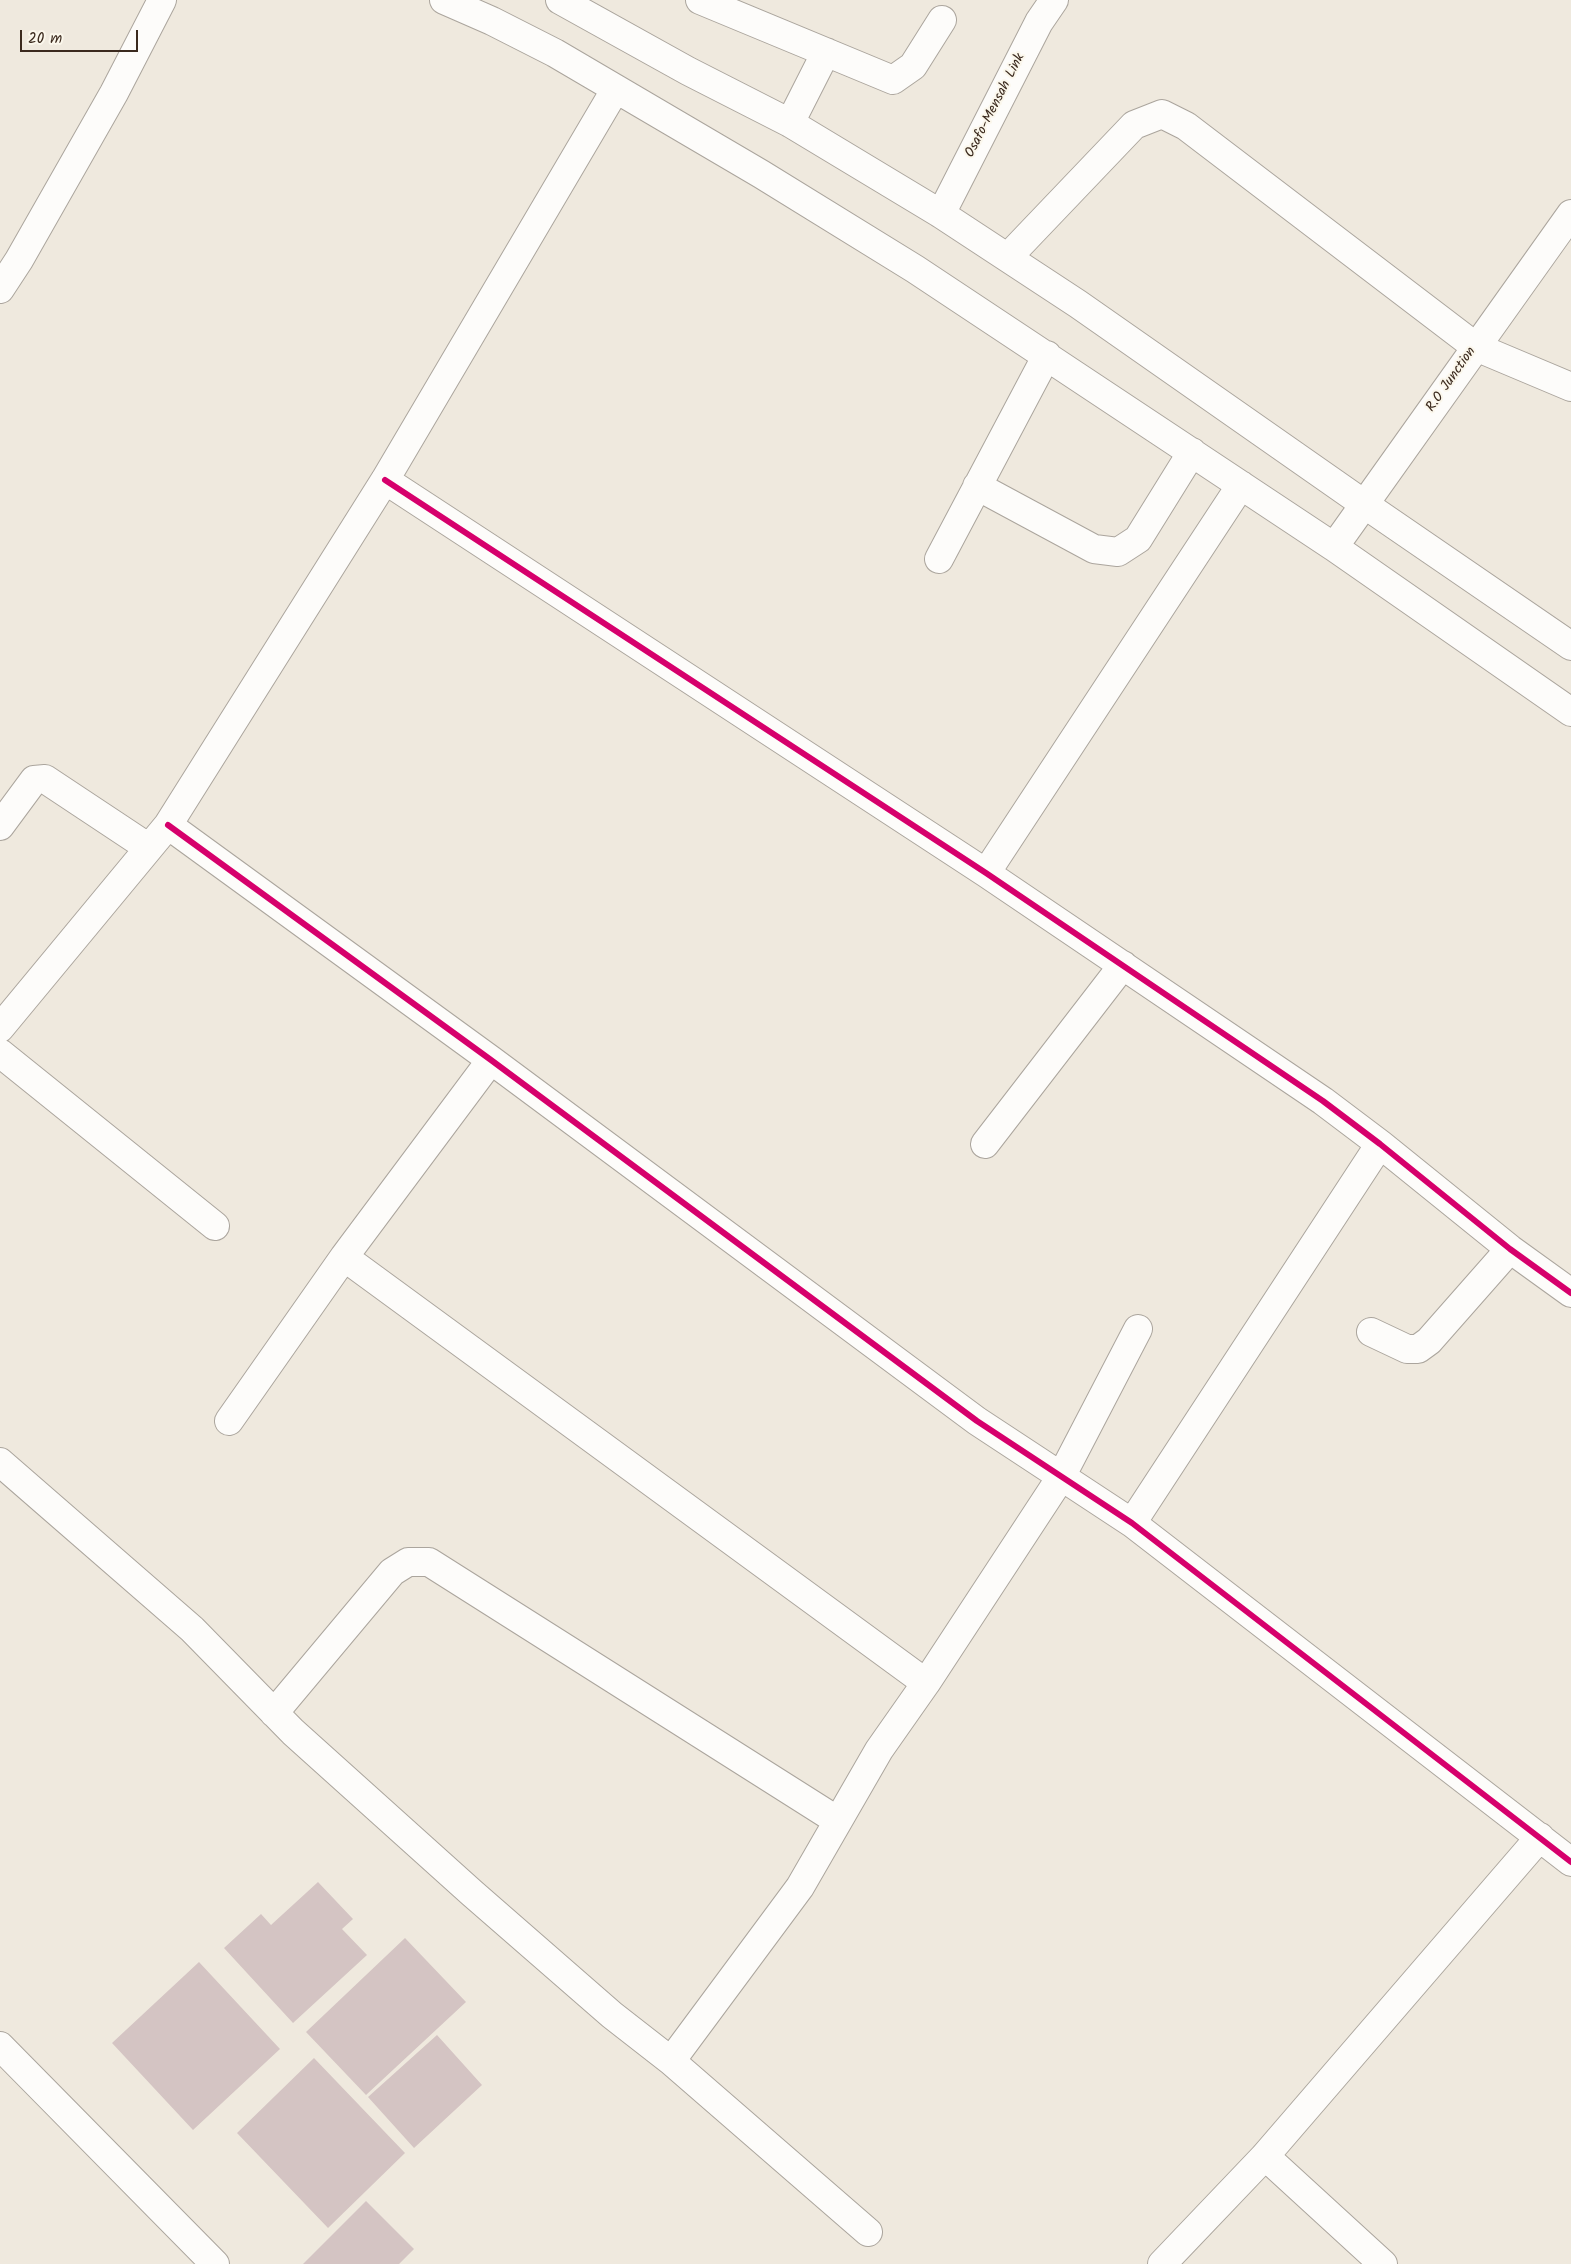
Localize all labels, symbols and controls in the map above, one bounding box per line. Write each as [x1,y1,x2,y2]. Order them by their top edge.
scale bar [22,20,140,52]
text: 20 m [28,27,62,51]
street label: Osafo-Mensah Link [963,51,1029,161]
street label: R.O Junction [1424,344,1480,416]

